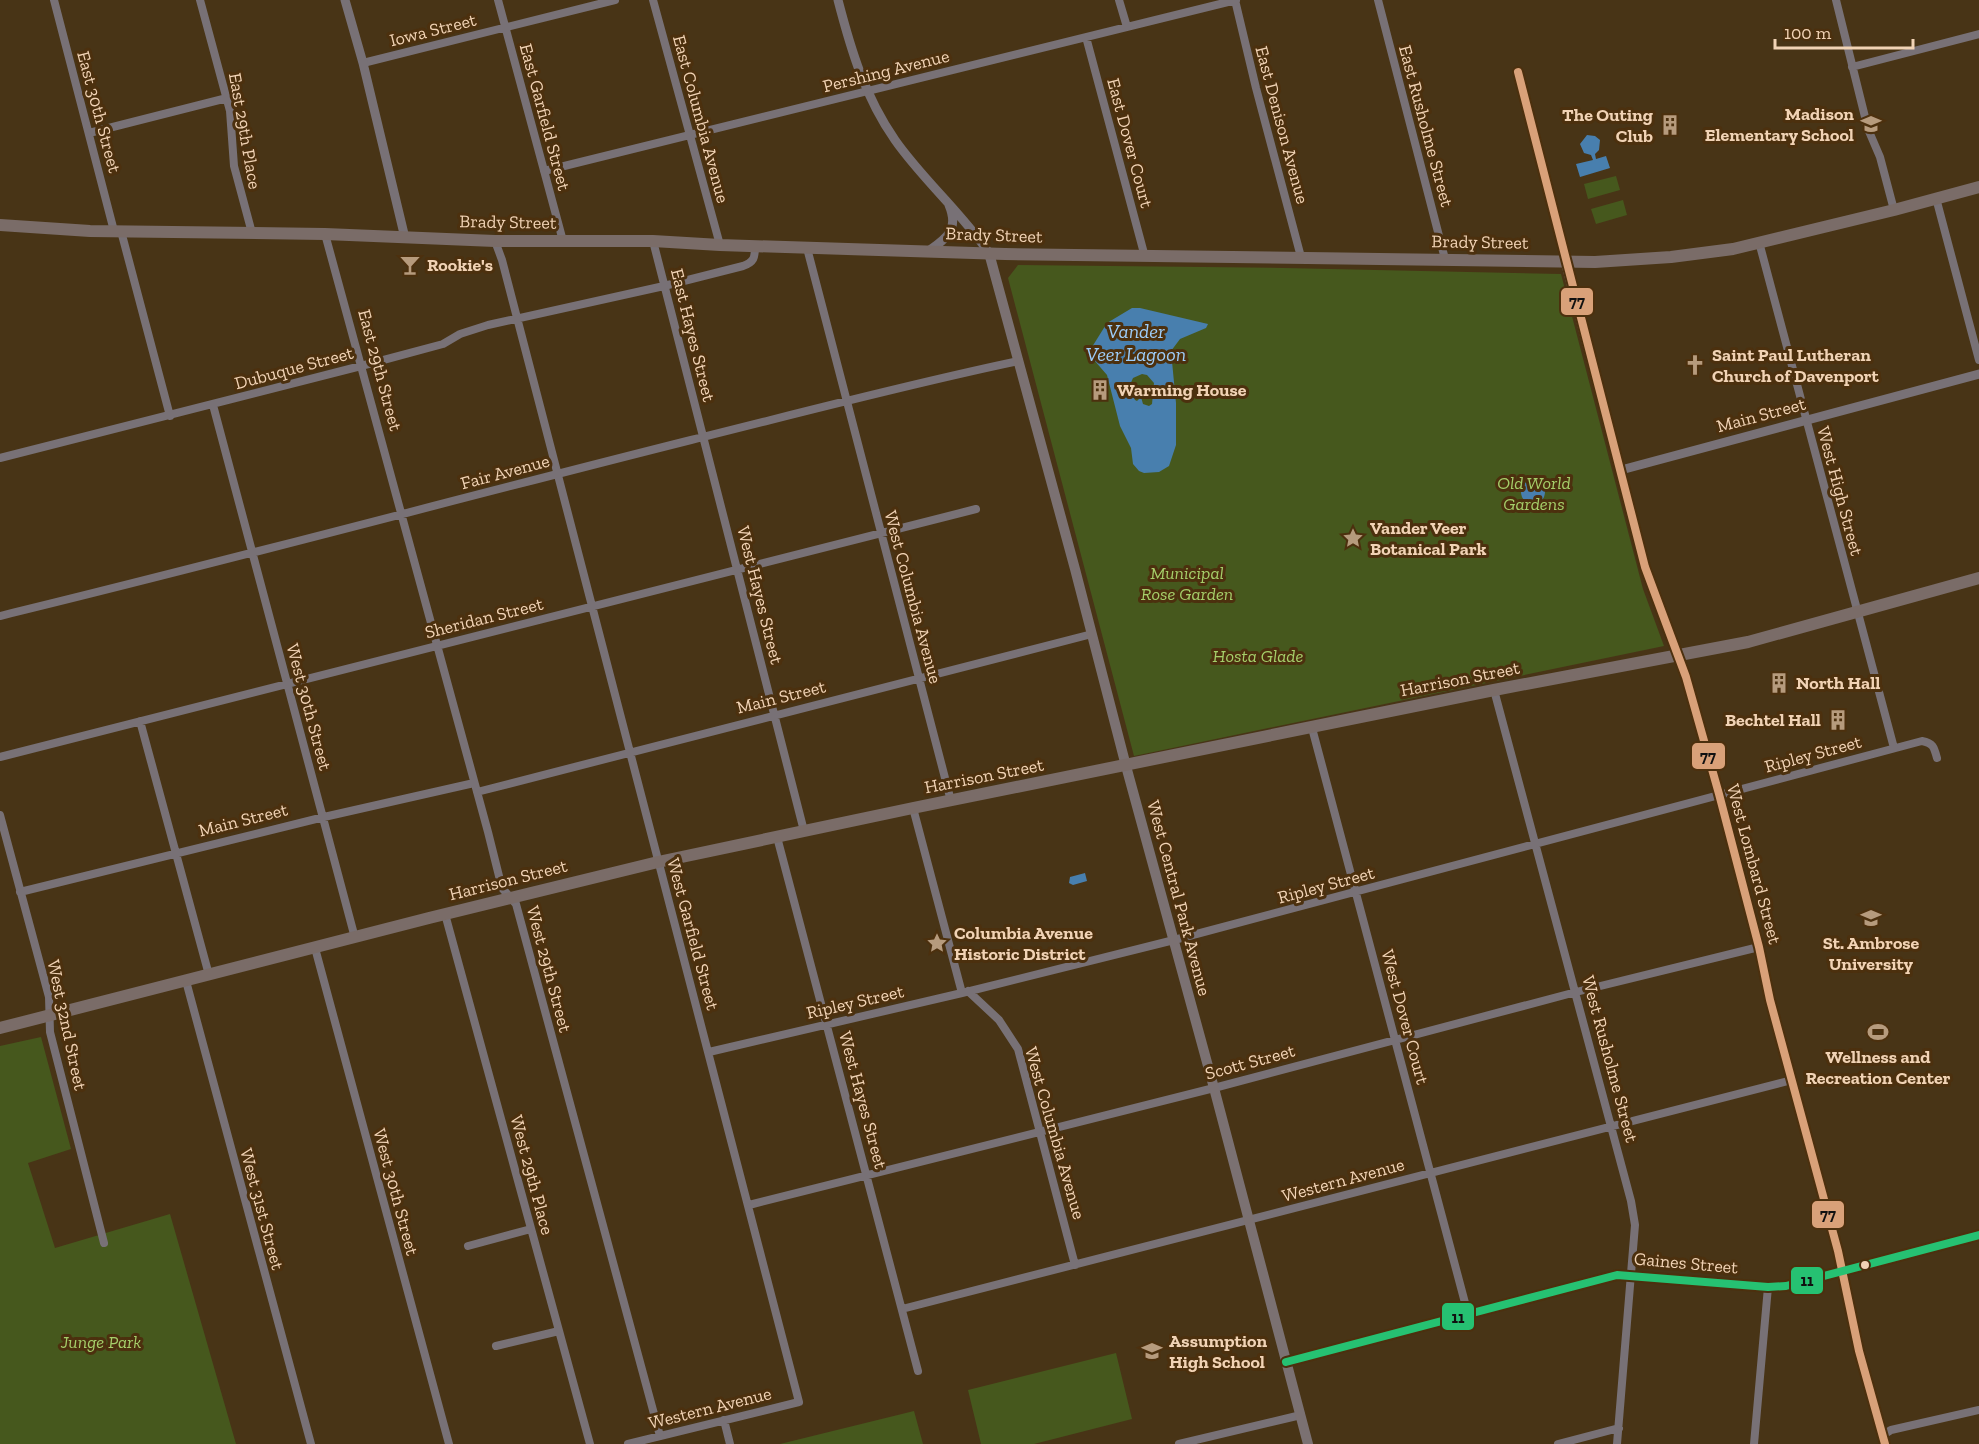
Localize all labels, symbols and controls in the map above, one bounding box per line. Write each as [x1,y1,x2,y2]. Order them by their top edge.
street label: Iowa Street [387,9,479,51]
scale bar [1775,12,1913,50]
text: 100 m [1784,22,1832,44]
street label: East Columbia Avenue [668,33,734,205]
street label: East Garfield Street [515,41,575,193]
street label: East Rusholme Street [1394,43,1458,210]
street label: East Denison Avenue [1250,44,1314,206]
street label: Pershing Avenue [820,45,952,97]
street label: East 30th Street [72,49,126,176]
street label: East 29th Place [224,71,266,191]
street label: East Dover Court [1102,76,1158,211]
place label: Madison Elementary School [1705,103,1854,146]
place label: The Outing Club [1562,104,1653,147]
school or university icon: Madison Elementary School [1859,112,1883,136]
building icon: The Outing Club [1658,113,1682,137]
street label: Brady Street [459,210,557,234]
street label: Brady Street [945,222,1043,248]
street label: Brady Street [1431,230,1529,254]
bar icon: Rookie's [398,253,422,277]
place label: Rookie's [427,254,493,276]
street label: East Hayes Street [666,266,720,404]
line badge: 77 [1560,287,1594,316]
text: 77 [1569,292,1585,311]
street label: East 29th Street [353,307,407,433]
water label: Vander Veer Lagoon [1086,319,1186,366]
street label: Dubuque Street [232,341,356,394]
place label: Saint Paul Lutheran Church of Davenport [1712,344,1880,387]
church icon: Saint Paul Lutheran Church of Davenport [1683,353,1707,377]
building icon: Warming House [1088,378,1112,402]
place label: Warming House [1117,379,1247,401]
street label: Main Street [1714,392,1808,437]
street label: West High Street [1812,424,1868,558]
street label: Fair Avenue [458,450,552,494]
park label: Old World Gardens [1497,472,1571,515]
street label: West Columbia Avenue [879,508,947,686]
place label: Vander Veer Botanical Park [1370,517,1487,560]
street label: West Hayes Street [732,524,788,667]
place icon: Vander Veer Botanical Park [1341,526,1365,550]
park label: Municipal Rose Garden [1141,562,1233,605]
street label: Sheridan Street [423,593,546,643]
street label: West 30th Street [282,641,337,773]
park label: Hosta Glade [1213,645,1304,667]
street label: Harrison Street [1398,657,1522,701]
building icon: North Hall [1767,671,1791,695]
place label: North Hall [1796,672,1881,694]
street label: Main Street [734,675,828,719]
building icon: Bechtel Hall [1826,708,1850,732]
place label: Bechtel Hall [1725,709,1821,731]
street label: Ripley Street [1762,730,1864,777]
line badge: 77 [1691,742,1726,770]
text: 77 [1700,747,1716,766]
street label: Harrison Street [922,754,1046,798]
street label: West Lombard Street [1722,781,1786,947]
street label: Main Street [196,798,290,842]
street label: West Central Park Avenue [1142,798,1216,998]
street label: Harrison Street [447,855,570,905]
street label: West Garfield Street [662,855,724,1013]
street label: Ripley Street [1275,861,1377,908]
street label: West 29th Street [522,903,577,1035]
school or university icon: St. Ambrose University [1859,906,1883,930]
place label: Columbia Avenue Historic District [954,922,1093,965]
place icon: Columbia Avenue Historic District [925,931,949,955]
place label: St. Ambrose University [1823,932,1920,975]
street label: West Dover Court [1376,947,1434,1087]
street label: West 32nd Street [42,958,92,1093]
street label: West Rusholme Street [1577,973,1643,1145]
street label: Ripley Street [804,980,906,1024]
sports icon: Wellness and Recreation Center [1866,1020,1890,1044]
street label: West Hayes Street [834,1029,892,1172]
street label: Scott Street [1203,1039,1298,1085]
street label: West Columbia Avenue [1020,1044,1090,1222]
place label: Wellness and Recreation Center [1805,1046,1951,1089]
street label: West 29th Place [505,1113,559,1237]
street label: West 30th Street [369,1126,424,1258]
street label: West 31st Street [235,1146,289,1272]
street label: Western Avenue [1279,1153,1407,1207]
line badge: 77 [1811,1200,1845,1229]
text: 77 [1820,1205,1836,1224]
street label: Gaines Street [1633,1247,1739,1279]
unlabelled marker [1859,1259,1871,1271]
line badge: 11 [1790,1266,1824,1295]
text: 11 [1801,1271,1814,1290]
line badge: 11 [1441,1302,1475,1331]
text: 11 [1452,1308,1465,1327]
place label: Assumption High School [1169,1330,1267,1373]
park label: Junge Park [60,1331,141,1353]
school or university icon: Assumption High School [1140,1339,1164,1363]
street label: Western Avenue [646,1382,774,1434]

